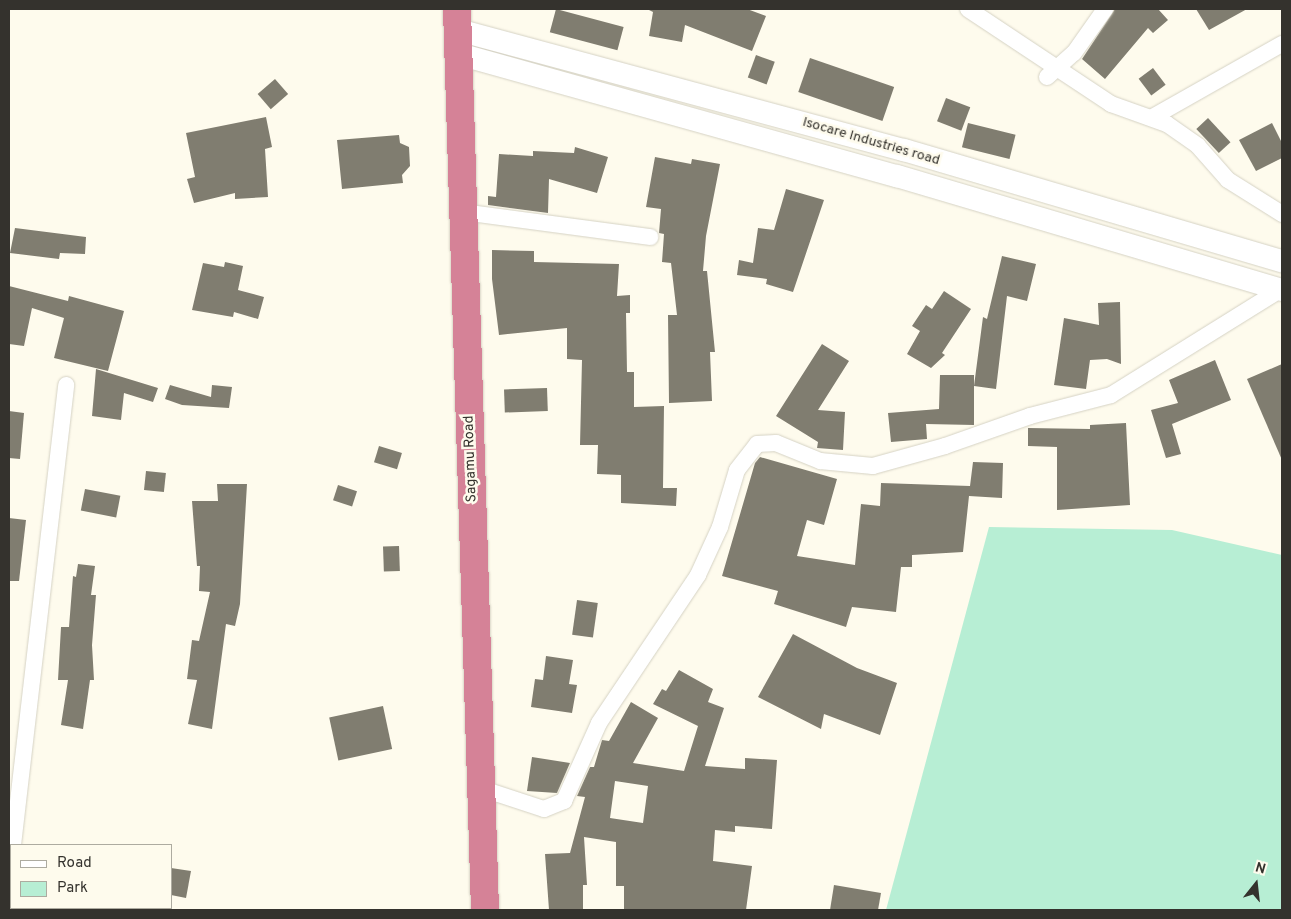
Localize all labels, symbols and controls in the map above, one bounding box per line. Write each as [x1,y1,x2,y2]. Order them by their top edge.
street label: Isocare Industries road [800,114,942,170]
street label: Sagamu Road [461,415,481,503]
legend [10,844,172,909]
text: Road [57,854,92,873]
north arrow [1231,859,1281,909]
text: N [1253,860,1267,879]
text: Park [57,879,88,898]

